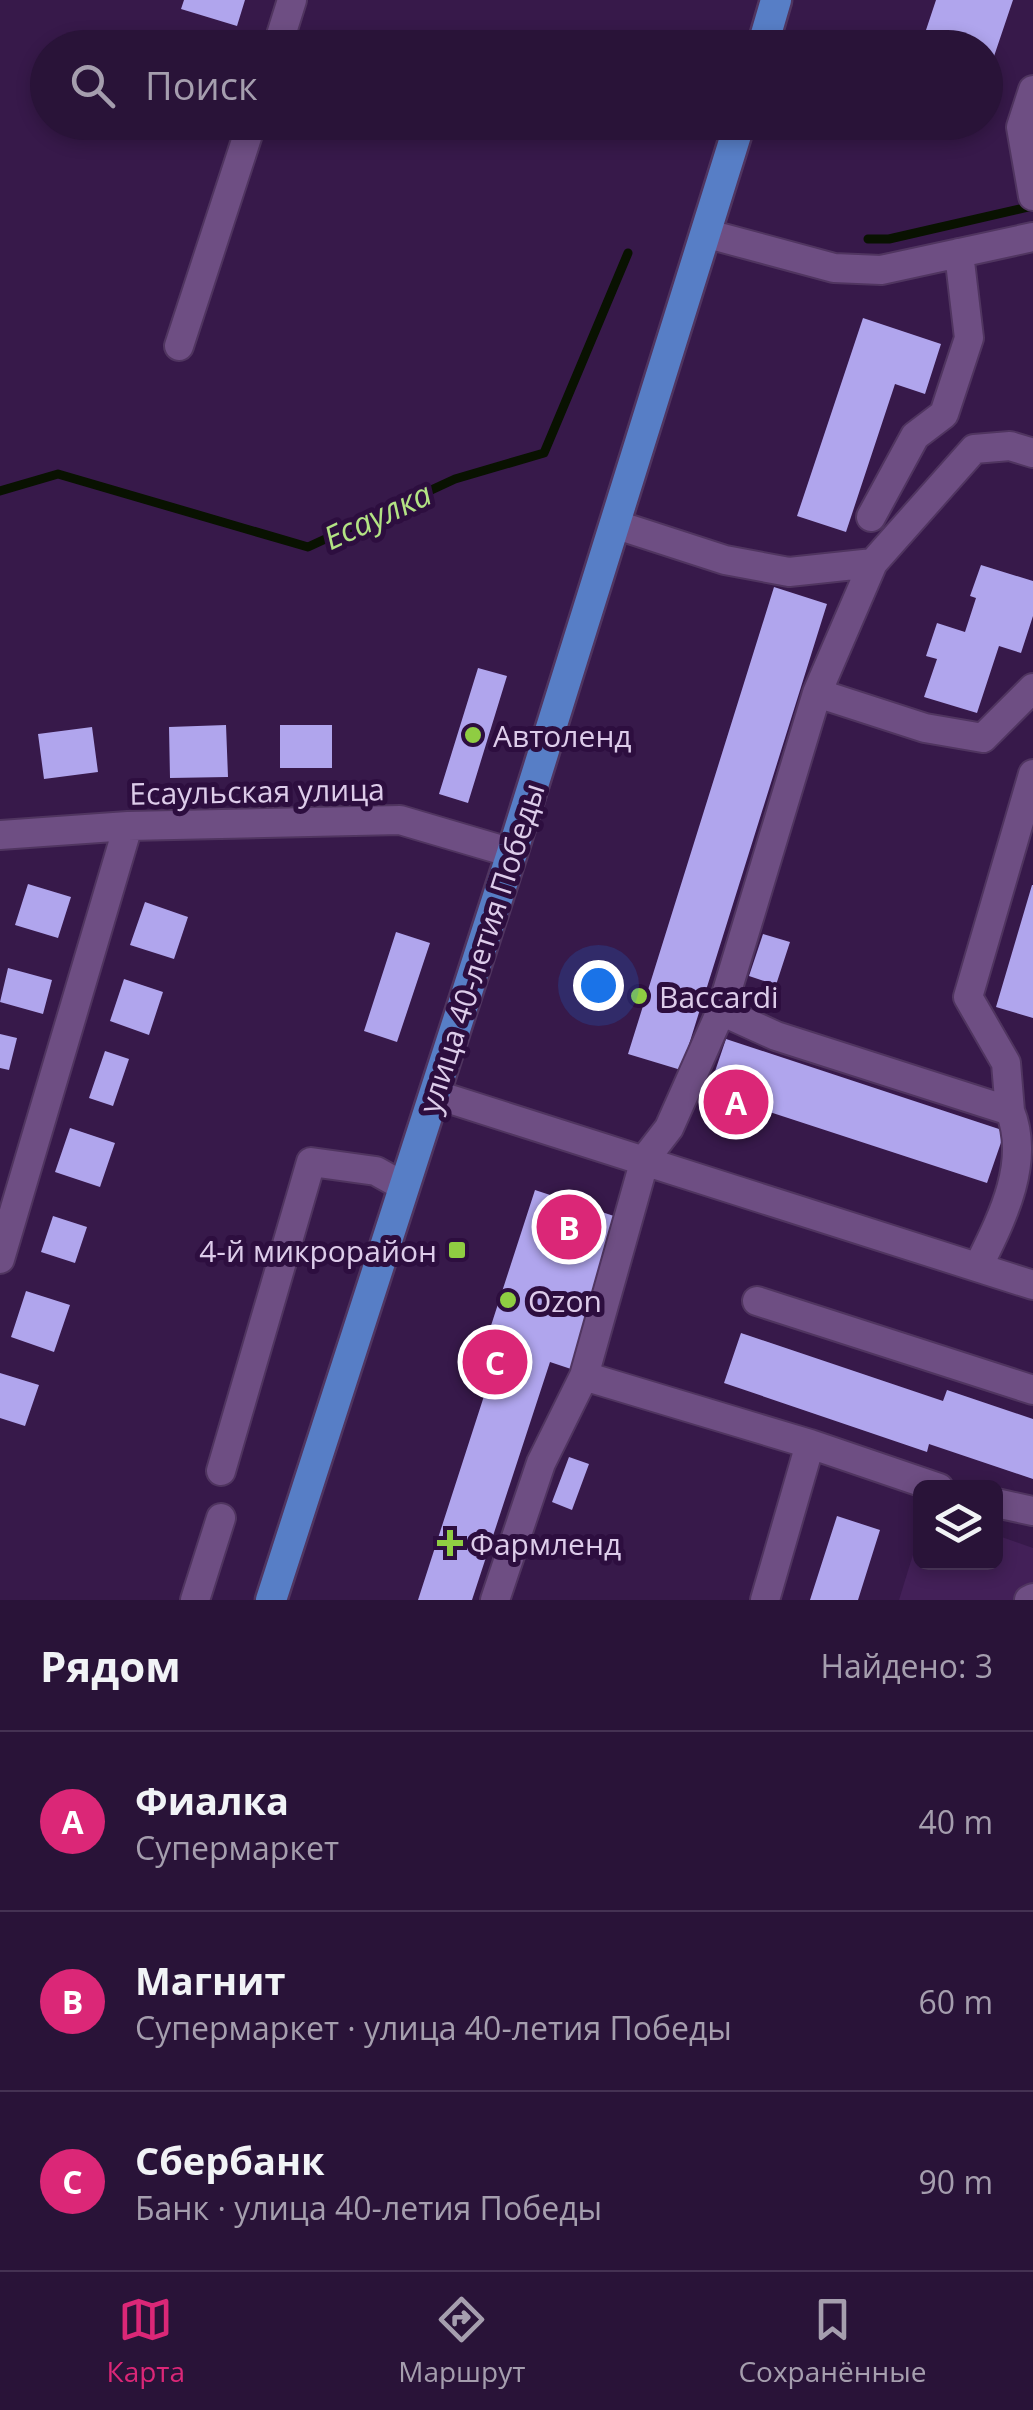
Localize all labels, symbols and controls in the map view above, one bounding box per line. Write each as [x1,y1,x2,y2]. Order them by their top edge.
search box [30,30,1003,140]
icon: search [65,58,120,113]
text: Поиск [145,59,258,111]
water label: Есаулка [316,471,438,559]
place label: Автоленд [493,715,632,756]
marker: Автоленд [462,724,484,746]
street label: Есаульская улица [129,768,385,814]
street label: улица 40-летия Победы [408,778,554,1118]
your location [573,960,624,1011]
place label: Baccardi [659,976,779,1017]
marker: Baccardi [628,985,650,1007]
pin: A [704,1064,768,1140]
pin: B [536,1190,602,1264]
place label: 4-й микрорайон [199,1230,437,1271]
marker: 4-й микрорайон [446,1239,468,1261]
place label: Ozon [528,1280,602,1321]
marker: Ozon [497,1289,519,1311]
pin: C [462,1324,528,1400]
map controls [913,1480,1003,1570]
button: layers [913,1480,1003,1570]
place label: Фармленд [470,1523,621,1564]
marker: Фармленд [439,1532,461,1554]
text: Рядом [40,1637,181,1694]
text: Найдено: 3 [820,1644,993,1687]
text: Фиалка [135,1774,289,1826]
text: A [61,1800,84,1843]
text: 40 m [918,1800,993,1843]
text: Супермаркет [135,1826,339,1869]
text: Магнит [135,1954,286,2006]
text: B [62,1980,83,2023]
text: 60 m [918,1980,993,2023]
text: Супермаркет · улица 40-летия Победы [135,2006,732,2049]
text: Сбербанк [135,2134,325,2186]
text: C [62,2160,83,2203]
text: 90 m [918,2160,993,2203]
text: Банк · улица 40-летия Победы [135,2186,602,2229]
tab: Карта [107,2292,185,2390]
tab: Маршрут [398,2292,525,2390]
tab: Сохранённые [738,2292,926,2390]

